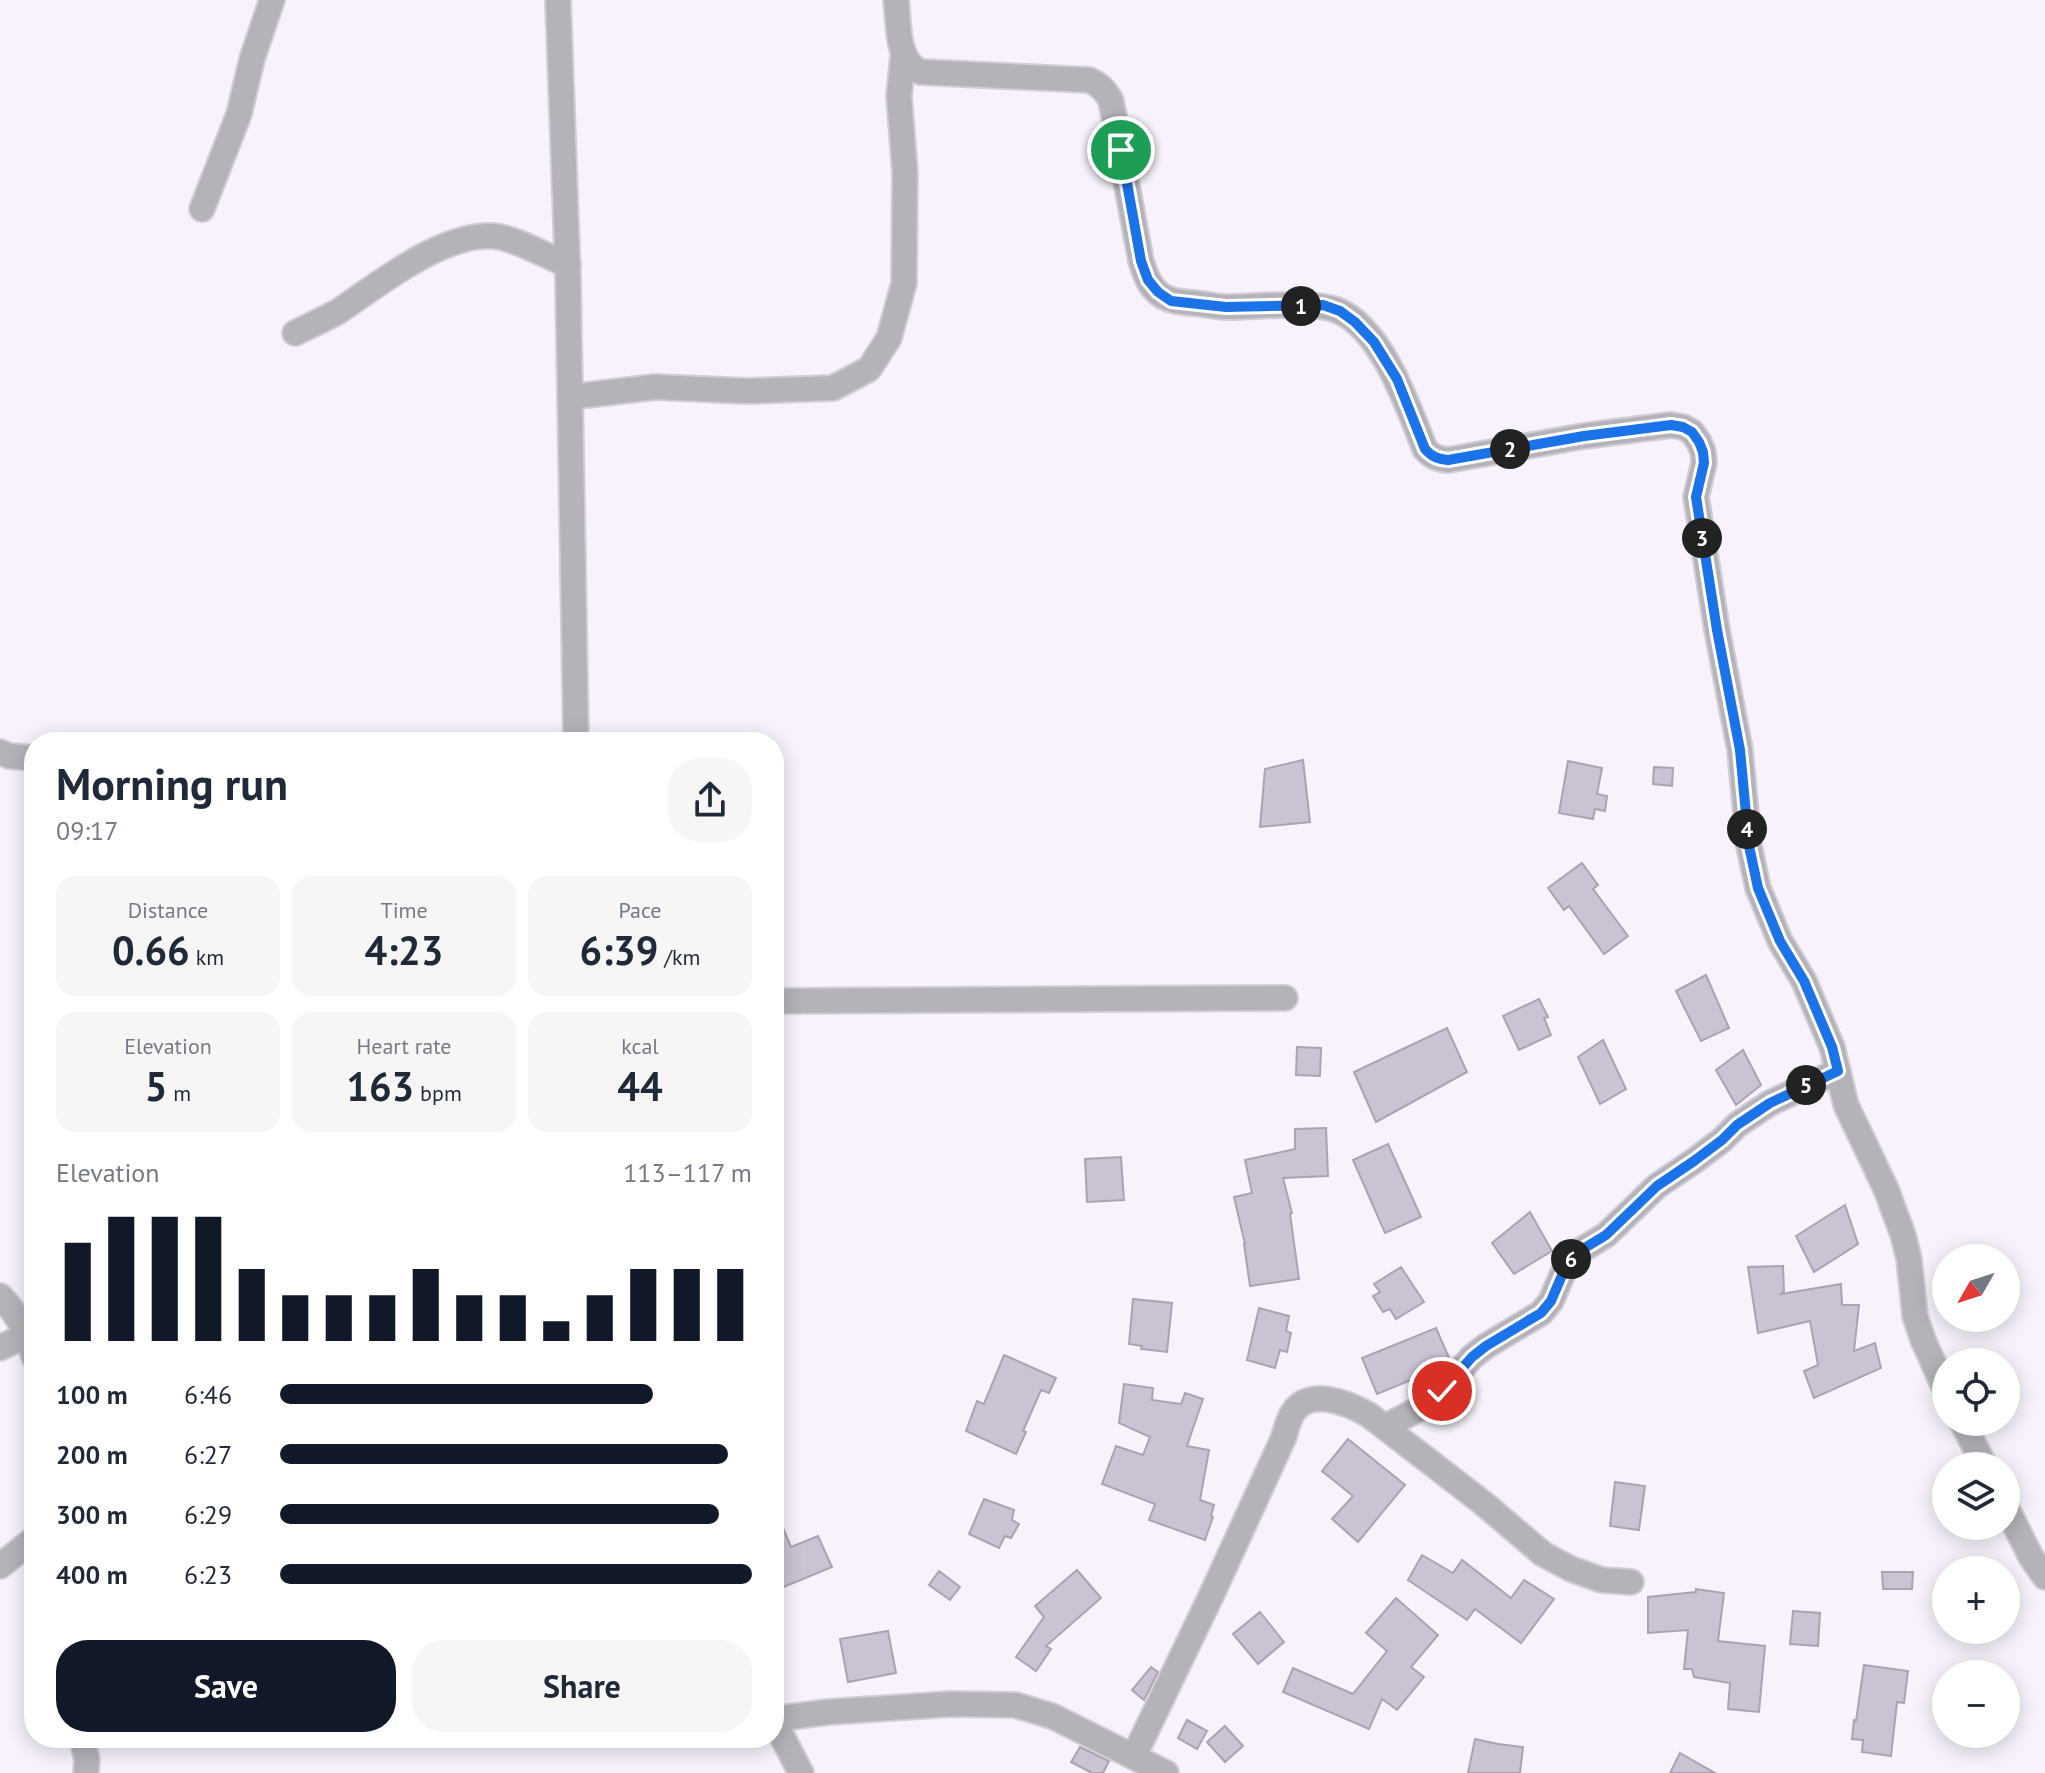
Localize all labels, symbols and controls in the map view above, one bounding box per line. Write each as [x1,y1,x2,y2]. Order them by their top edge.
pin [1087,116,1155,184]
icon: arrive [1099,128,1143,172]
pin: 1 [1281,286,1321,326]
text: 1 [1295,292,1307,320]
pin: 2 [1490,429,1530,469]
text: 2 [1504,435,1516,463]
pin: 3 [1682,518,1722,558]
text: 3 [1696,524,1708,552]
text: Morning run [56,755,288,812]
button: share [668,758,752,842]
pin: 4 [1727,809,1767,849]
text: 09:17 [56,814,118,847]
text: 4 [1741,815,1753,843]
text: Distance [128,896,208,924]
text: Time [380,896,428,924]
text: Pace [618,896,662,924]
text: 0.66 [112,924,190,976]
text: 4:23 [365,924,443,976]
text: 6:39 [580,924,658,976]
text: km [190,943,224,971]
text: /km [658,943,700,971]
text: Elevation [124,1032,212,1060]
text: Heart rate [356,1032,452,1060]
text: kcal [621,1032,659,1060]
text: 5 [145,1060,167,1112]
text: 163 [346,1060,414,1112]
text: 44 [617,1060,663,1112]
pin: 5 [1786,1065,1826,1105]
text: 5 [1800,1071,1812,1099]
text: m [167,1079,191,1107]
text: bpm [414,1079,462,1107]
text: Elevation [56,1156,160,1189]
text: 113–117 m [623,1156,752,1189]
pin: 6 [1551,1239,1591,1279]
north arrow [1932,1244,2020,1332]
map controls [1932,1244,2020,1748]
text: 6 [1565,1245,1577,1273]
button: locate [1932,1348,2020,1436]
pin [1408,1357,1476,1425]
icon: check [1420,1369,1464,1413]
text: 100 m [56,1378,128,1411]
text: 6:46 [184,1378,232,1411]
text: 200 m [56,1438,128,1471]
text: 6:27 [184,1438,232,1471]
button: layers [1932,1452,2020,1540]
text: 300 m [56,1498,128,1531]
text: 6:29 [184,1498,232,1531]
button: + [1932,1556,2020,1644]
text: 400 m [56,1558,128,1591]
text: 6:23 [184,1558,232,1591]
button: Save [56,1640,396,1732]
button: Share [412,1640,752,1732]
button: − [1932,1660,2020,1748]

